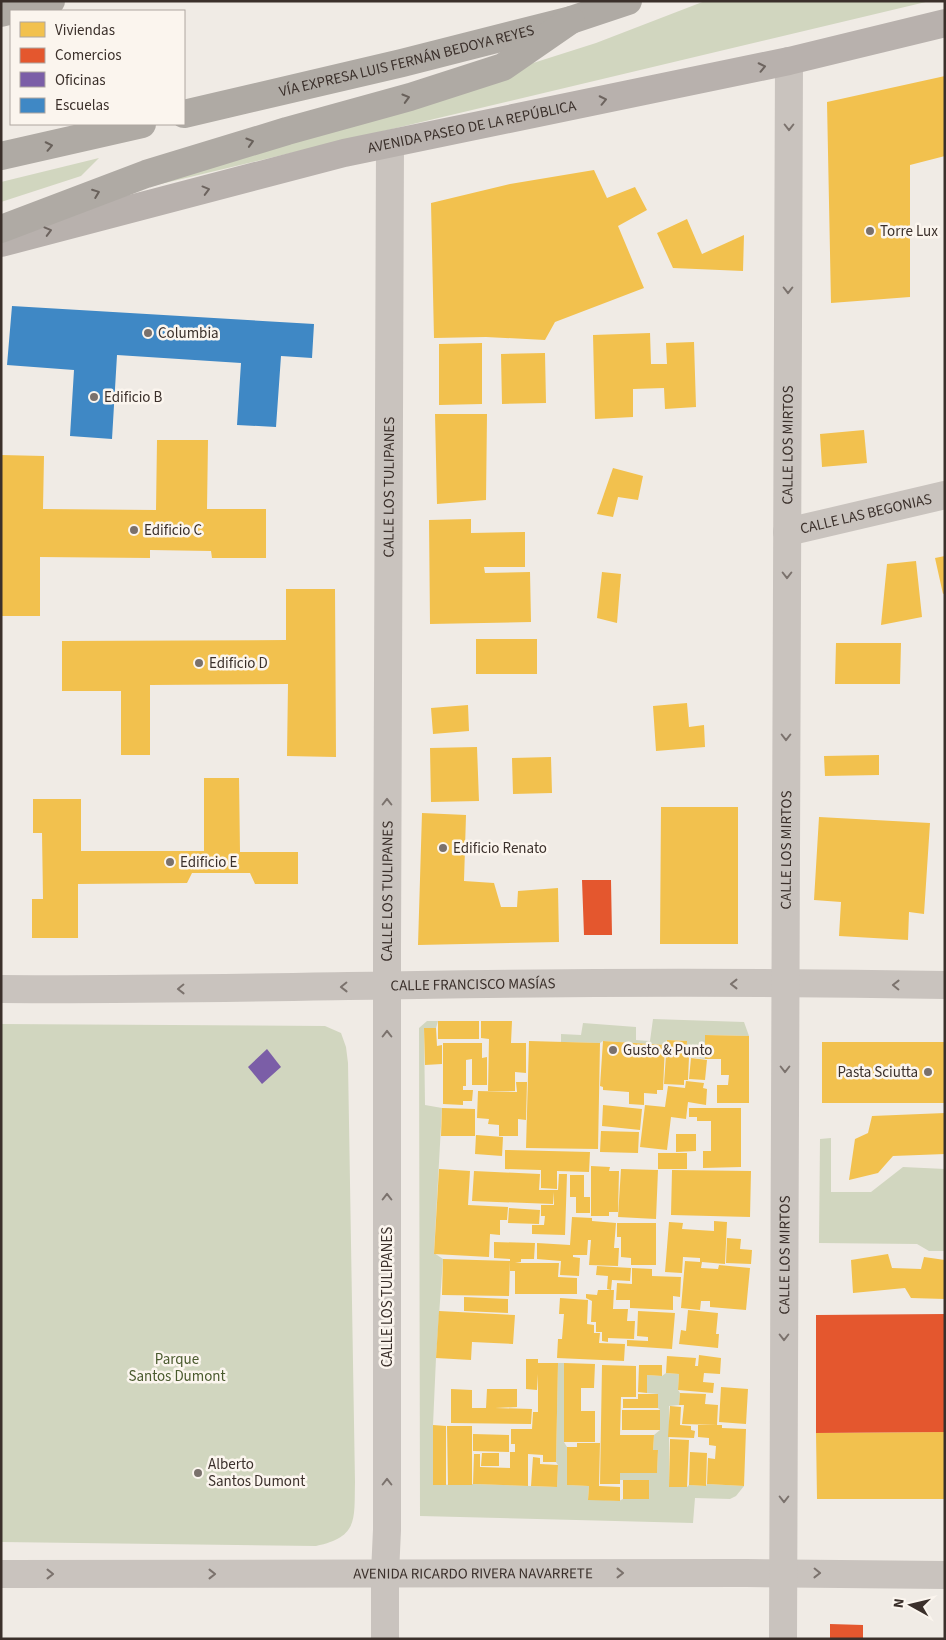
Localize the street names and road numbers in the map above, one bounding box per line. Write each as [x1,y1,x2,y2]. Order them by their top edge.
street label: VÍA EXPRESA LUIS FERNÁN BEDOYA REYES [277,19,536,102]
street label: AVENIDA PASEO DE LA REPÚBLICA [366,95,579,158]
street label: CALLE LOS MIRTOS [777,385,798,505]
street label: CALLE LOS TULIPANES [378,417,399,557]
street label: CALLE LAS BEGONIAS [798,488,934,539]
street label: CALLE LOS MIRTOS [775,790,797,910]
street label: CALLE LOS TULIPANES [376,821,398,961]
street label: CALLE FRANCISCO MASÍAS [390,973,556,996]
street label: CALLE LOS MIRTOS [774,1195,795,1315]
street label: CALLE LOS TULIPANES [377,1227,398,1367]
street label: AVENIDA RICARDO RIVERA NAVARRETE [353,1563,593,1584]

